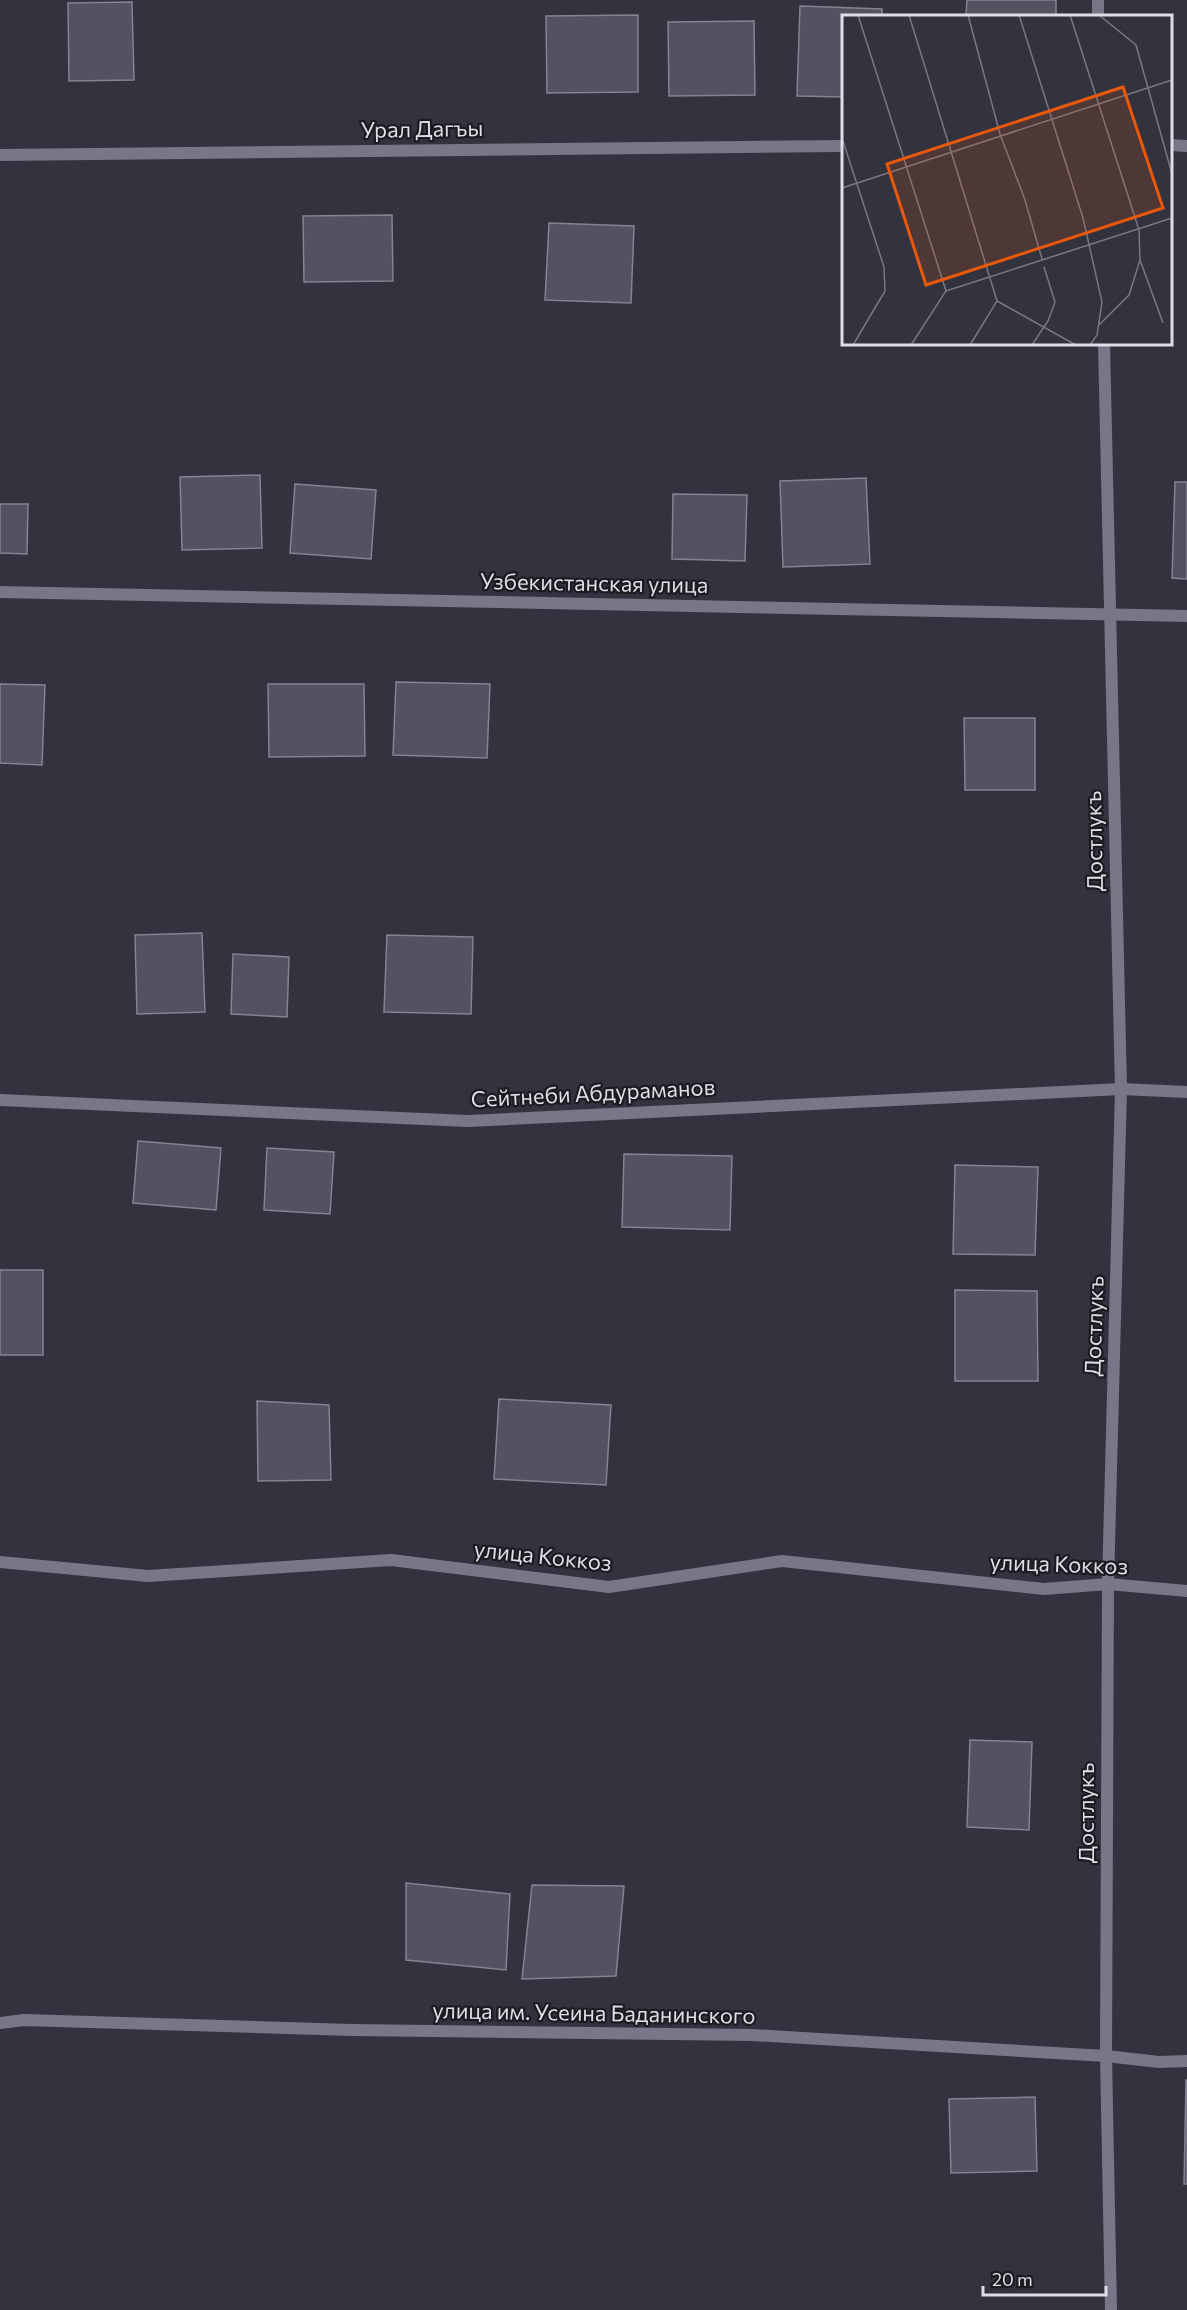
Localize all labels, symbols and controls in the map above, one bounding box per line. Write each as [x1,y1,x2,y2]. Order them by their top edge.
inset map [842,15,1172,345]
street label: Урал Дагъы [360,114,484,143]
street label: Узбекистанская улица [480,567,708,598]
street label: Достлукъ [1079,790,1108,892]
street label: Сейтнеби Абдураманов [470,1073,716,1112]
street label: Достлукъ [1078,1275,1109,1377]
street label: улица Коккоз [473,1535,613,1576]
street label: улица Коккоз [989,1548,1129,1579]
street label: Достлукъ [1072,1763,1099,1863]
street label: улица им. Усеина Баданинского [432,1996,756,2029]
scale bar [983,2259,1106,2297]
text: 20 m [992,2268,1033,2290]

